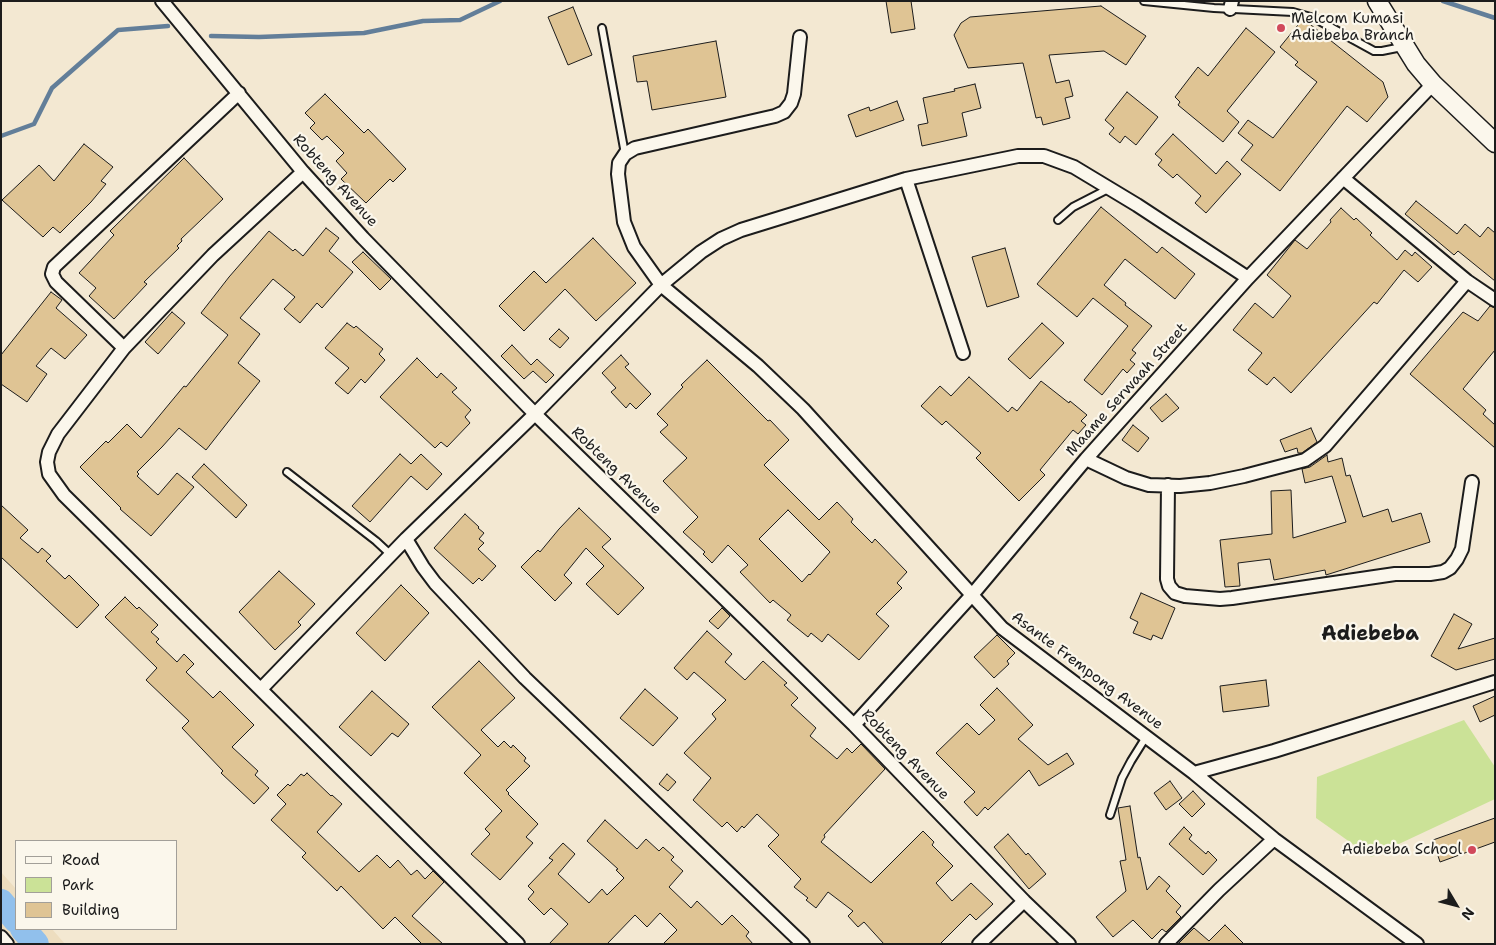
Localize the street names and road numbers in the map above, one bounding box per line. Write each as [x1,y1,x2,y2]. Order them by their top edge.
street label: Robteng Avenue [289,131,381,231]
street label: Maame Serwaah Street [1063,320,1191,460]
street label: Robteng Avenue [567,423,665,519]
street label: Asante Frempong Avenue [1008,608,1166,734]
street label: Robteng Avenue [857,706,953,804]

